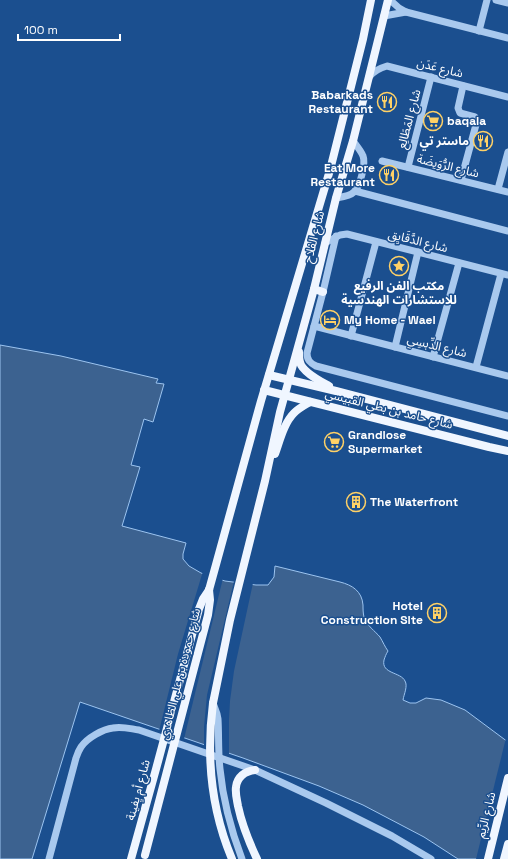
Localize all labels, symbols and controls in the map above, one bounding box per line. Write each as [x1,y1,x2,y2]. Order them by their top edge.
scale bar [18,16,120,42]
text: 100 m [24,22,58,38]
street label: شارع عَدَن [415,55,465,82]
place label: Babarkads Restaurant [308,87,373,117]
street label: شارع المَطَالِع [393,88,426,151]
restaurant icon: Babarkads Restaurant [376,91,398,113]
supermarket icon: baqala [422,110,444,132]
place label: baqala [447,113,486,129]
restaurant icon: ماستر تي [472,130,494,152]
place label: ماستر تي [420,133,469,151]
street label: شارع الرُّوَيضَة [415,151,481,182]
place label: Eat More Restaurant [310,160,375,190]
restaurant icon: Eat More Restaurant [378,164,400,186]
street label: شارع الفلاح [300,209,329,265]
street label: شارع الدَّقَايِق [386,226,450,257]
place icon: مكتب الفن الرفيع للاستشارات الهندسية [388,255,410,277]
place label: مكتب الفن الرفيع للاستشارات الهندسية [341,278,457,308]
hotel icon: My Home - Wael [319,309,341,331]
place label: My Home - Wael [344,312,436,328]
street label: شارع الدِّبسِي [405,331,469,363]
street label: شارع حامد بن بطي القبيسي [323,385,455,434]
place label: Grandiose Supermarket [348,427,423,457]
supermarket icon: Grandiose Supermarket [323,431,345,453]
building icon: The Waterfront [345,491,367,513]
place label: The Waterfront [370,494,458,510]
place label: Hotel Construction Site [321,598,423,628]
building icon: Hotel Construction Site [426,602,448,624]
street label: شارع حمودة بن علي الظاهري [156,606,206,742]
street label: شارع أم يِفينة [122,758,155,822]
street label: شارع الرِّيم [473,790,500,840]

